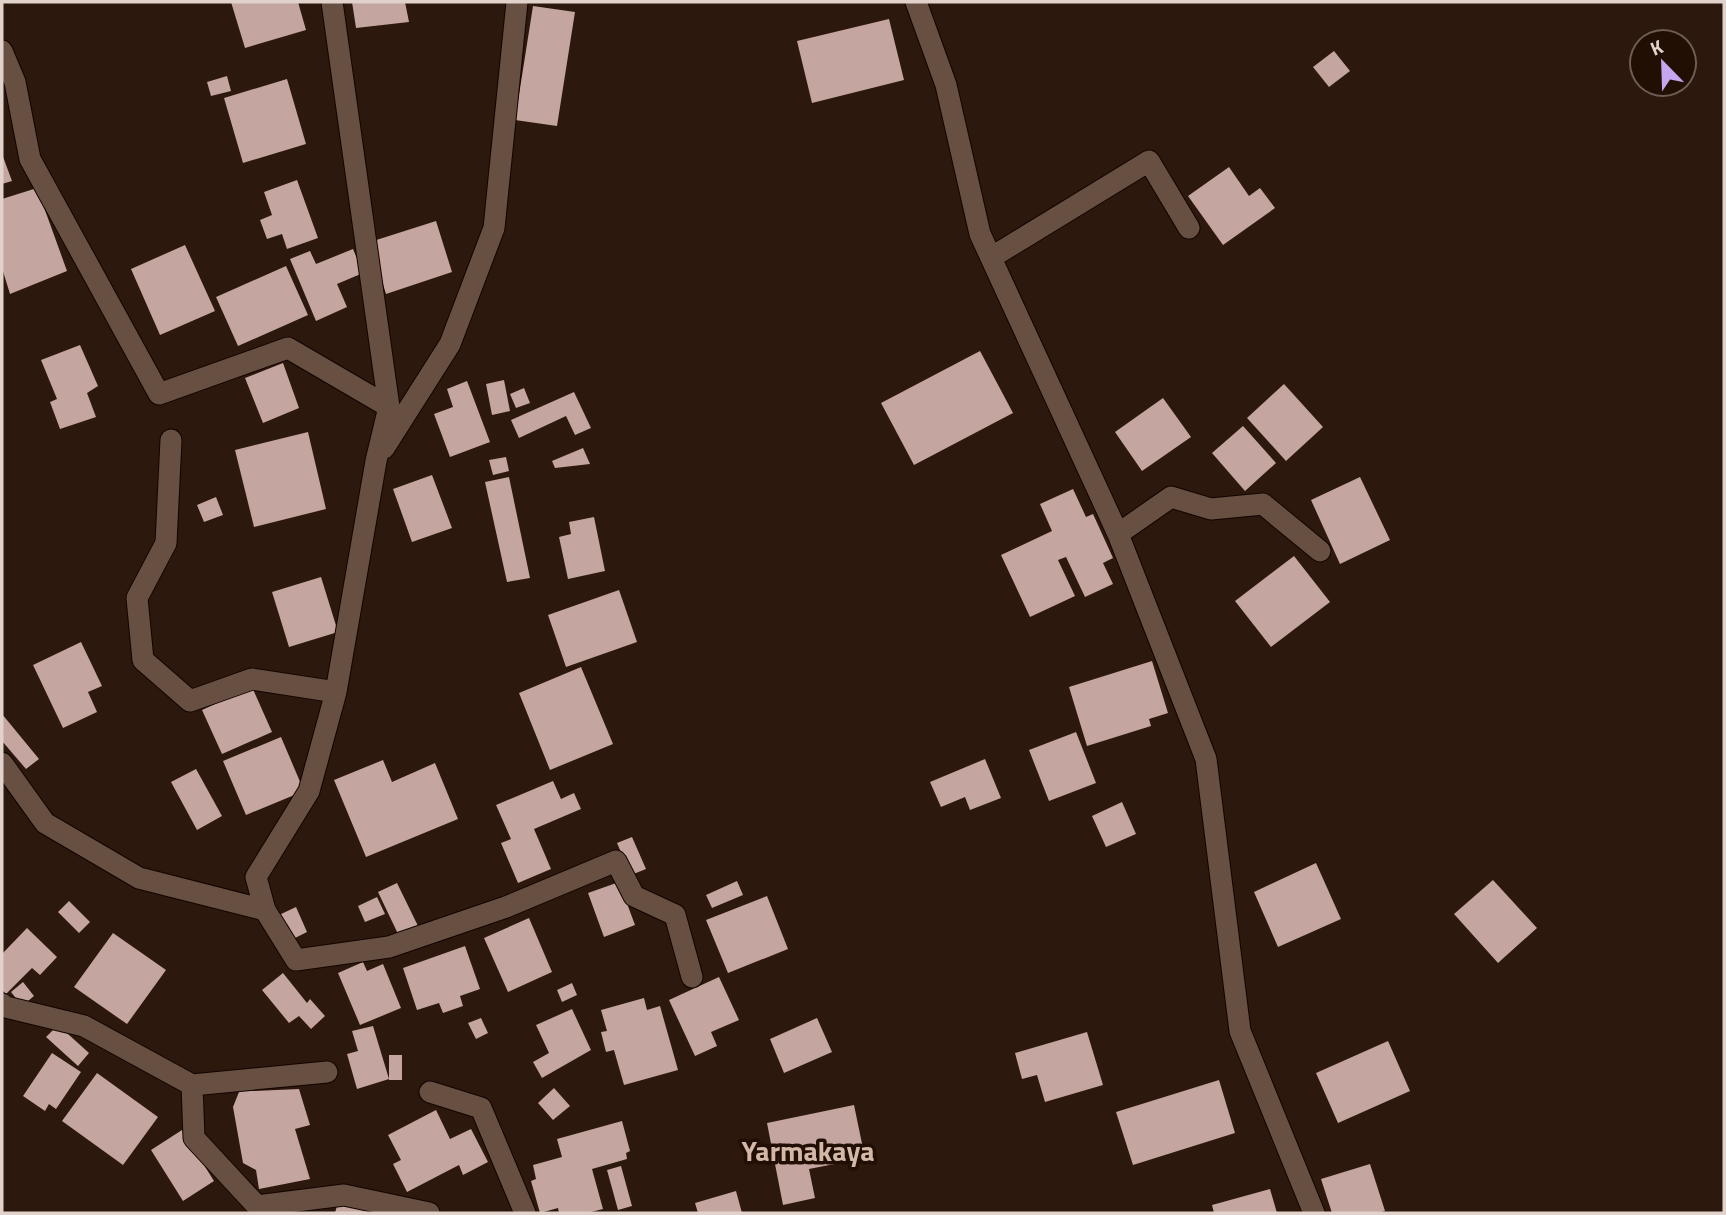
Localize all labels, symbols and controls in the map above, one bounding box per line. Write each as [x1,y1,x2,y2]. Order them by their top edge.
north arrow [1628,28,1698,98]
text: K [1645,31,1667,62]
district label: Yarmakaya [742,1129,874,1172]

